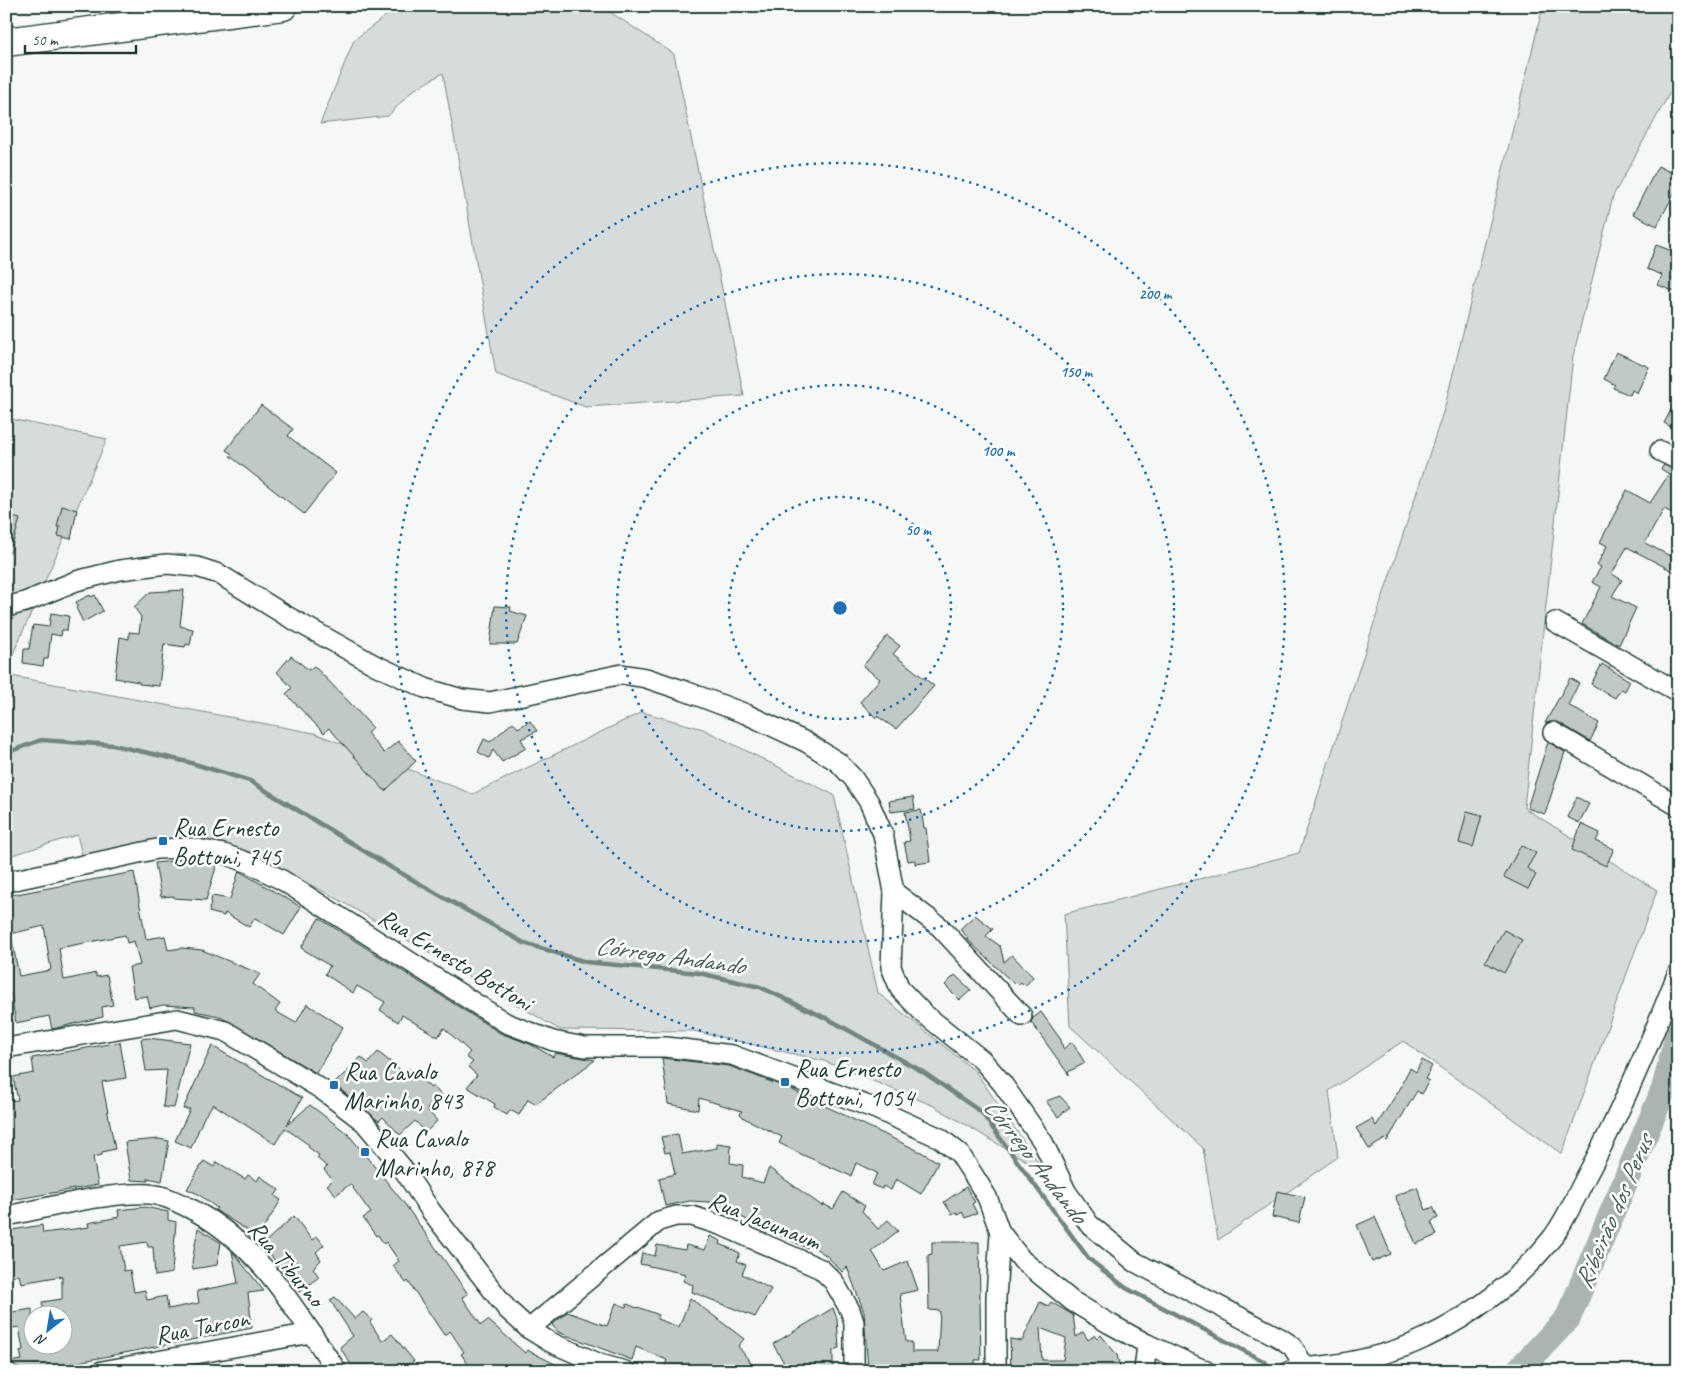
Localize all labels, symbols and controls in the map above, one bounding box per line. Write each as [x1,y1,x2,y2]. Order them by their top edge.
scale bar [25,22,136,54]
text: 50 m [32,31,59,50]
text: 200 m [1139,285,1173,304]
text: 150 m [1060,363,1094,382]
text: 100 m [982,442,1016,461]
text: 50 m [905,521,932,540]
centre of rings [831,599,849,617]
place label: Rua Ernesto Bottoni, 745 [173,812,283,873]
marker: Rua Ernesto Bottoni, 745 [157,835,169,847]
street label: Rua Ernesto Bottoni [372,901,541,1020]
water label: Córrego Andando [593,929,750,983]
place label: Rua Ernesto Bottoni, 1054 [795,1053,917,1114]
place label: Rua Cavalo Marinho, 843 [344,1056,465,1117]
marker: Rua Ernesto Bottoni, 1054 [779,1076,791,1088]
marker: Rua Cavalo Marinho, 843 [328,1079,340,1091]
water label: Córrego Andando [976,1091,1097,1232]
place label: Rua Cavalo Marinho, 878 [375,1123,497,1184]
water label: Ribeirão dos Perus [1567,1126,1662,1293]
marker: Rua Cavalo Marinho, 878 [359,1146,371,1158]
street label: Rua Jacunaum [704,1184,826,1258]
street label: Rua Tiburno [241,1214,334,1316]
street label: Rua Tarcon [152,1302,254,1352]
north arrow [22,1304,72,1354]
text: N [31,1330,50,1350]

